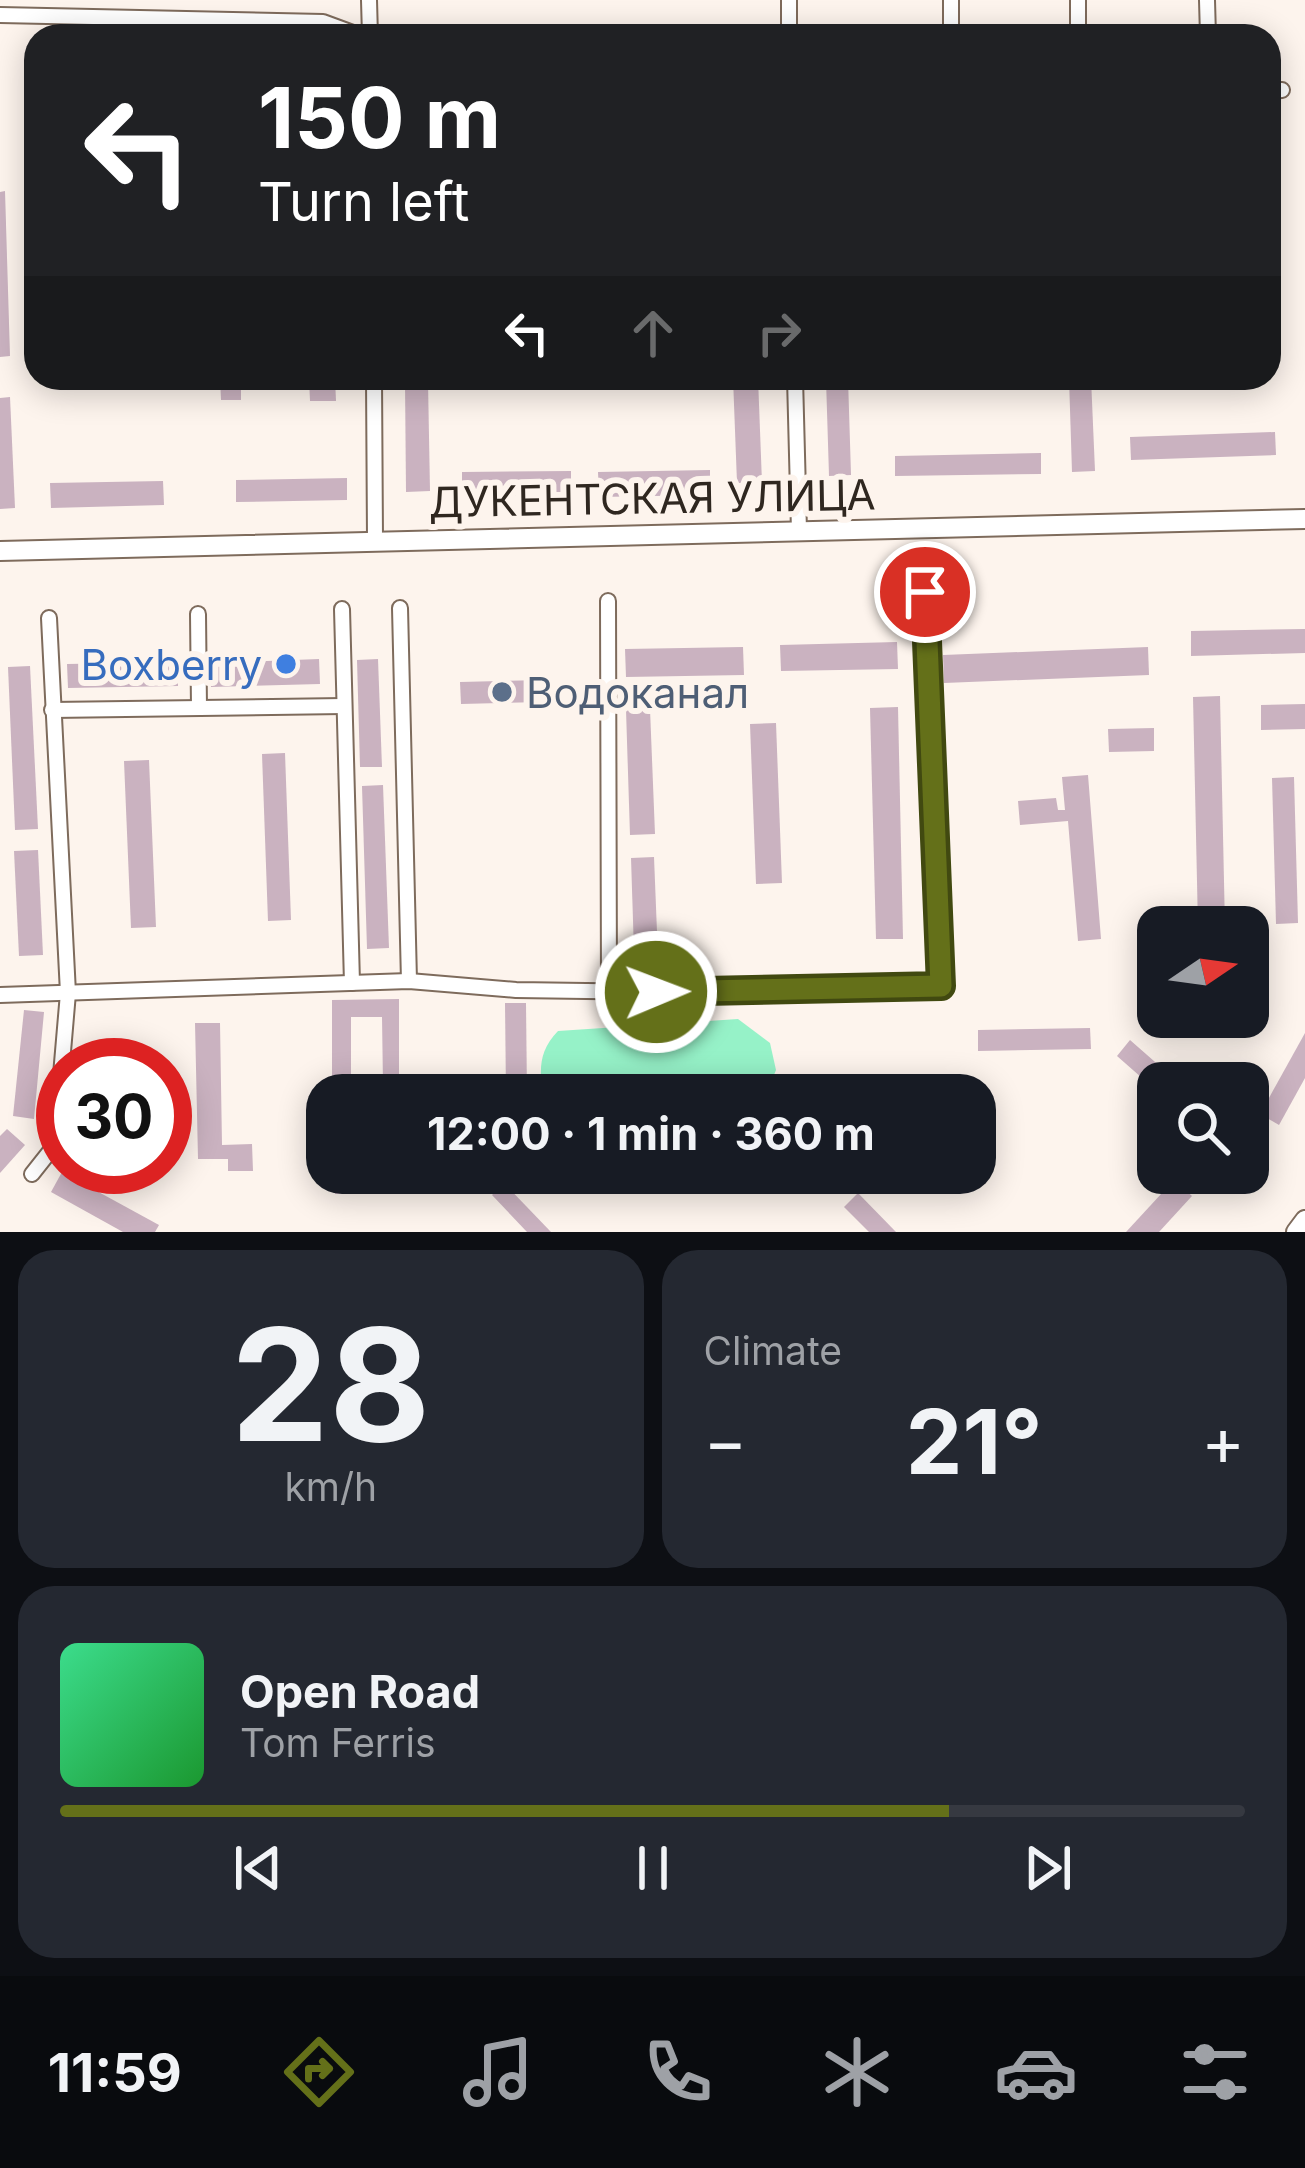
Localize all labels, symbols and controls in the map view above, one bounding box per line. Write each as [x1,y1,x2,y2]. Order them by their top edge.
text: 150 m [258,67,501,168]
icon: left [60,72,216,228]
text: Turn left [258,169,469,234]
icon: left [494,300,560,366]
icon: ahead [620,300,686,366]
icon: right [746,300,812,366]
street label: ДУКЕНТСКАЯ УЛИЦА [428,469,876,527]
pin [874,541,976,643]
icon: arrive [892,559,958,625]
place label: Boxberry [81,639,262,690]
marker: Boxberry [273,651,299,677]
place label: Водоканал [526,667,749,718]
marker: Водоканал [489,679,515,705]
north arrow [1137,906,1269,1038]
map controls [1137,906,1269,1194]
position arrow [593,929,719,1055]
speed limit sign: 30 [36,1038,192,1194]
button: search [1137,1062,1269,1194]
text: 12:00 · 1 min · 360 m [427,1106,875,1161]
text: 28 [231,1290,431,1479]
text: Climate [704,1327,842,1374]
text: 21° [906,1387,1043,1496]
text: − [704,1401,747,1481]
text: + [1201,1401,1245,1481]
text: km/h [284,1463,377,1510]
text: Open Road [240,1664,480,1719]
text: Tom Ferris [240,1719,435,1766]
icon: previous [225,1835,291,1901]
icon: pause [620,1835,686,1901]
icon: next [1015,1835,1081,1901]
icon: directions [277,2030,361,2114]
icon: music [456,2030,540,2114]
icon: phone [636,2030,720,2114]
icon: climate [815,2030,899,2114]
icon: car [994,2030,1078,2114]
icon: filters [1173,2030,1257,2114]
text: 11:59 [48,2040,182,2105]

